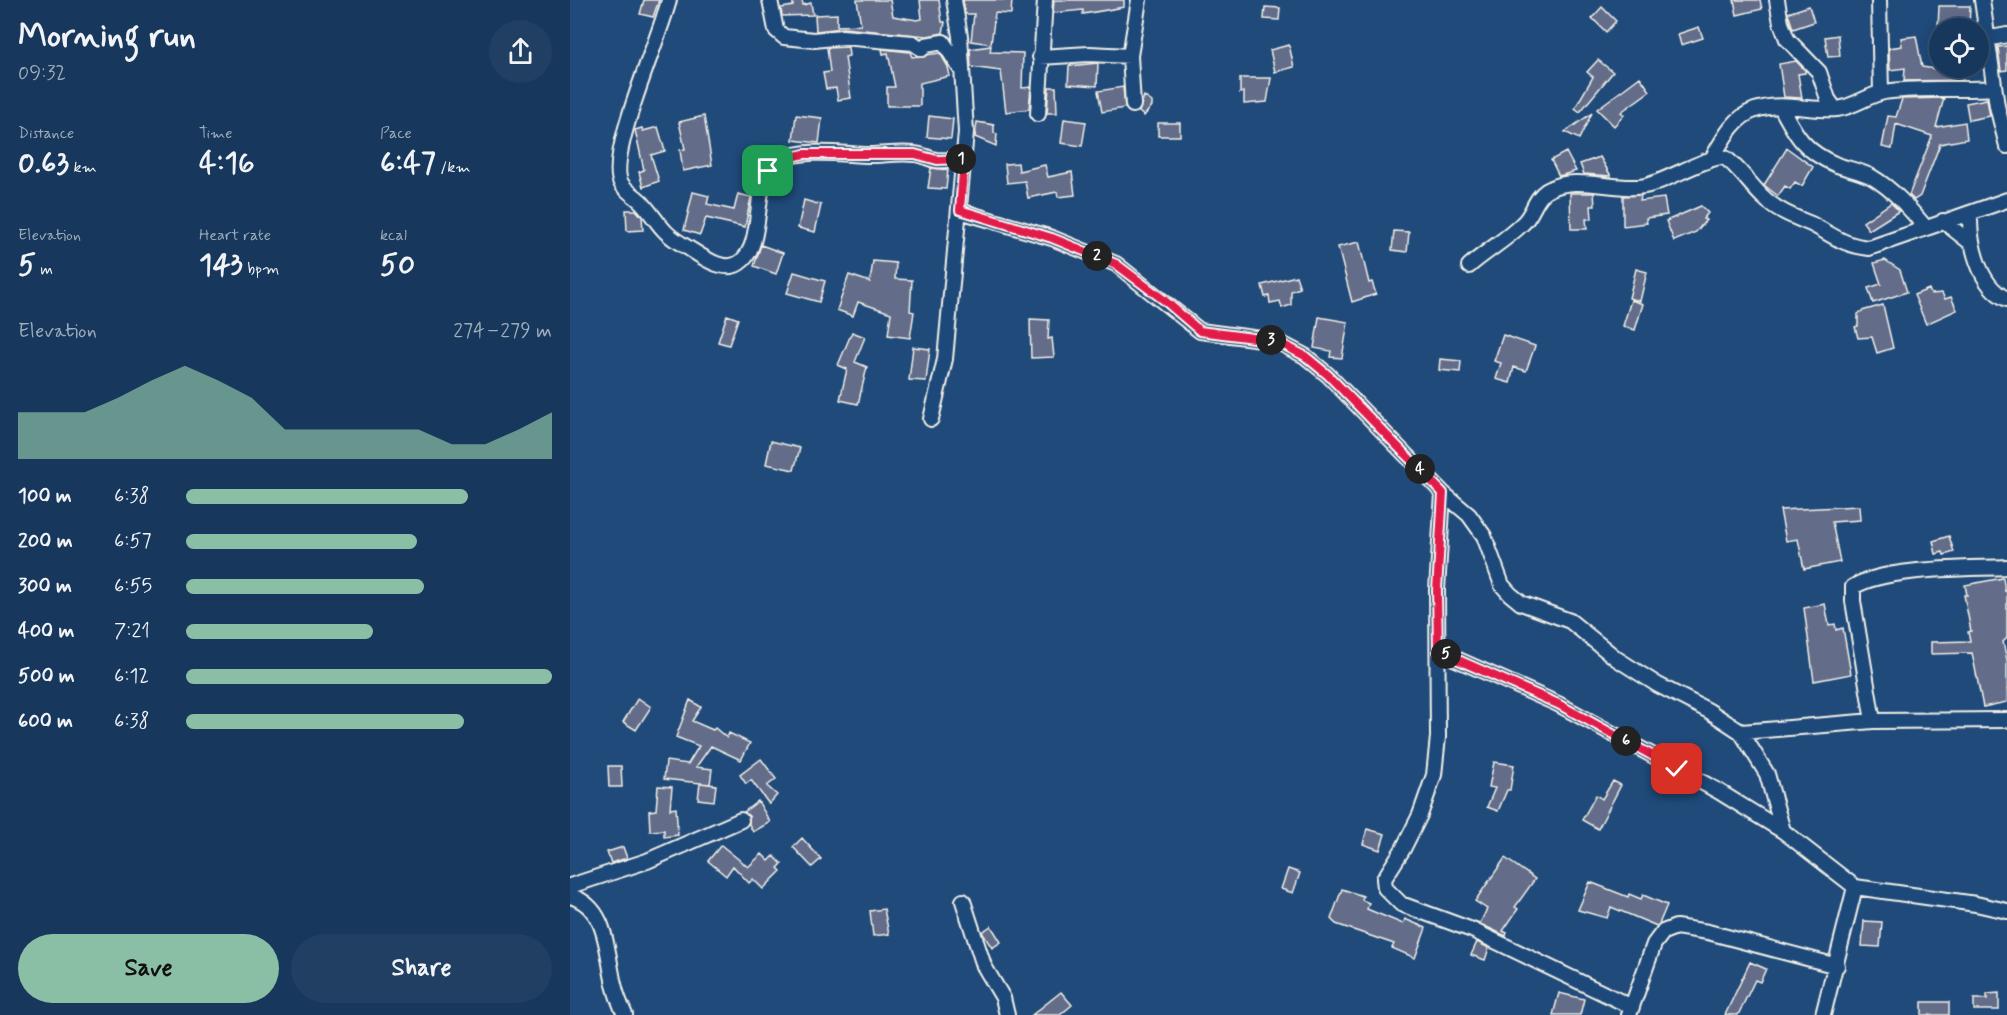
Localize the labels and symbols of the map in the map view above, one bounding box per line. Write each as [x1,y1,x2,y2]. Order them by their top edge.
pin: 1 [946,144,976,174]
pin [742,145,793,196]
pin: 2 [1082,241,1112,271]
pin: 3 [1256,325,1286,355]
pin: 4 [1405,454,1435,484]
pin: 5 [1431,639,1461,669]
pin: 6 [1611,726,1641,756]
pin [1651,743,1702,794]

